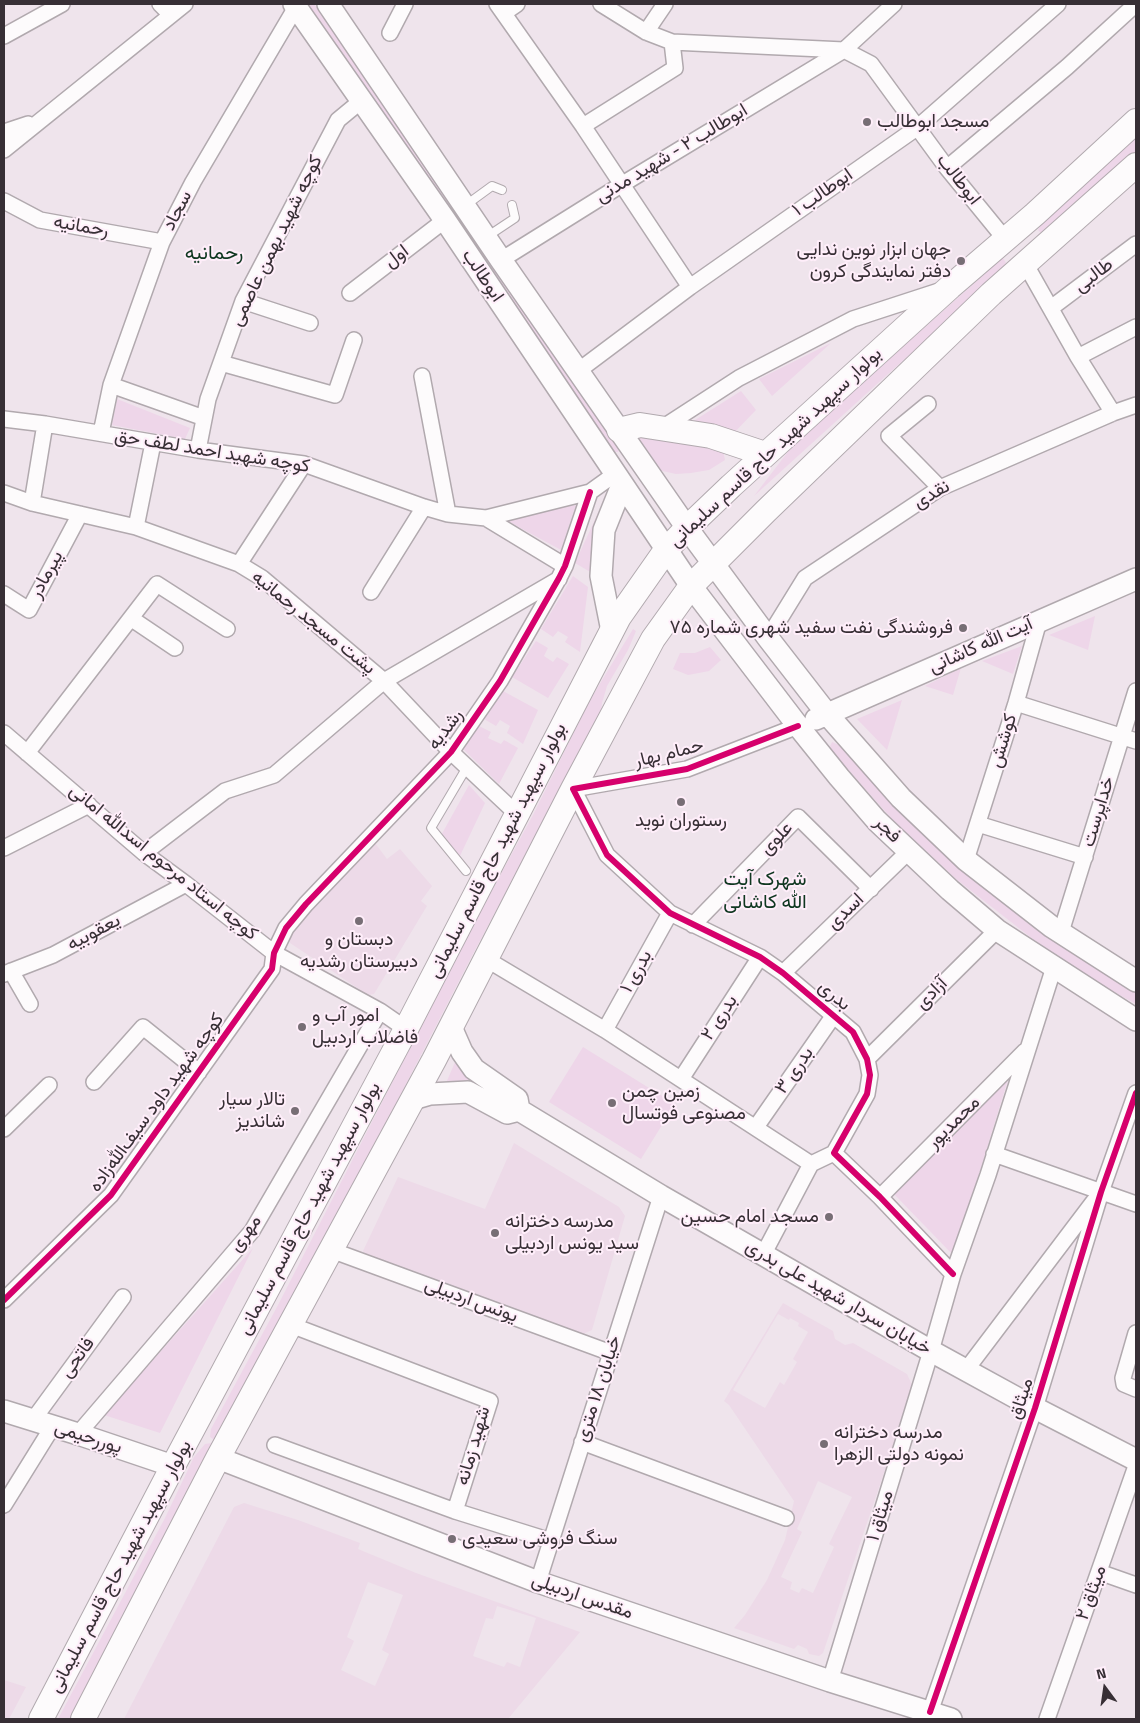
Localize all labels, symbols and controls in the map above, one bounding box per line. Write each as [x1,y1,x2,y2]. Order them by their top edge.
street label: ابوطالب ۲ - شهید مدنی [592,100,752,208]
place label: مسجد ابوطالب [877,111,989,133]
marker: مسجد ابوطالب [861,116,873,128]
street label: ابوطالب [931,150,985,210]
street label: کوچه شهید بهمن عاصمی [226,152,328,330]
street label: ابوطالب ۱ [788,164,858,222]
street label: سجاد [158,187,198,235]
street label: رحمانیه [52,211,110,243]
place label: جهان ابزار نوین ندایی دفتر نمایندگی کرون [797,239,951,283]
street label: اول [380,240,414,274]
district label: رحمانیه [185,242,243,266]
street label: ابوطالب [456,245,508,307]
street label: طالبی [1070,254,1118,298]
marker: جهان ابزار نوین ندایی دفتر نمایندگی کرون [955,255,967,267]
street label: بولوار سپهبد شهید حاج قاسم سلیمانی [665,343,887,553]
street label: کوچه شهید احمد لطف حق [113,425,311,479]
street label: نقدی [910,476,954,514]
street label: پیرمادر [25,547,69,603]
street label: پشت مسجد رحمانیه [246,566,380,680]
street label: آیت الله کاشانی [925,613,1037,679]
place label: فروشندگی نفت سفید شهری شماره ۷۵ [670,617,953,639]
marker: فروشندگی نفت سفید شهری شماره ۷۵ [957,622,969,634]
street label: رشدیه [423,705,469,755]
street label: کوشش [985,711,1023,771]
street label: بولوار سپهبد شهید حاج قاسم سلیمانی [424,720,572,982]
street label: حمام بهار [632,734,706,774]
street label: خداپرست [1078,774,1120,850]
street label: کوچه استاد مرحوم اسدالله امانی [64,780,262,946]
marker: رستوران نوید [675,796,687,808]
place label: رستوران نوید [635,810,727,832]
street label: فجر [869,812,905,848]
street label: علوی [756,817,798,861]
district label: شهرک آیت الله کاشانی [723,868,807,915]
street label: اسدی [823,889,869,935]
street label: یعقوبیه [63,910,125,956]
marker: دبستان و دبیرستان رشدیه [353,915,365,927]
place label: دبستان و دبیرستان رشدیه [300,929,418,973]
street label: بدری ۱ [616,947,658,997]
street label: آزادی [911,973,953,1015]
street label: بدری [813,976,855,1016]
street label: بدری ۲ [697,991,743,1045]
place label: امور آب و فاضلاب اردبیل [312,1005,418,1049]
street label: کوچه شهید داود سیف‌الله‌زاده [84,1009,230,1197]
marker: امور آب و فاضلاب اردبیل [296,1021,308,1033]
street label: بدری ۳ [771,1043,819,1099]
street label: بولوار سپهبد شهید حاج قاسم سلیمانی [234,1079,386,1339]
place label: زمین چمن مصنوعی فوتسال [622,1081,746,1125]
place label: تالار سیار شاندیز [219,1089,285,1133]
street label: محمدپور [923,1092,985,1154]
marker: زمین چمن مصنوعی فوتسال [606,1097,618,1109]
marker: تالار سیار شاندیز [289,1105,301,1117]
place label: مسجد امام حسین [681,1206,819,1228]
street label: مهری [225,1211,267,1257]
place label: مدرسه دخترانه سید یونس اردبیلی [505,1211,639,1255]
marker: مسجد امام حسین [823,1211,835,1223]
marker: مدرسه دخترانه سید یونس اردبیلی [489,1227,501,1239]
street label: خیابان سردار شهید علی بدری [741,1235,935,1361]
street label: یونس اردبیلی [421,1274,521,1328]
street label: فاتحی [56,1333,100,1383]
street label: خیابان ۱۸ متری [571,1333,627,1445]
street label: میثاق [1005,1375,1039,1423]
street label: شهید زمانه [452,1404,496,1488]
street label: پوررحیمی [51,1416,125,1460]
place label: مدرسه دخترانه نمونه دولتی الزهرا [834,1422,964,1466]
street label: بولوار سپهبد شهید حاج قاسم سلیمانی [45,1437,197,1697]
marker: مدرسه دخترانه نمونه دولتی الزهرا [818,1438,830,1450]
street label: میثاق ۱ [862,1488,900,1544]
place label: سنگ فروشی سعیدی [462,1528,617,1550]
marker: سنگ فروشی سعیدی [446,1533,458,1545]
street label: میثاق ۲ [1072,1563,1112,1623]
street label: مقدس اردبیلی [528,1569,636,1625]
text: N [1094,1662,1108,1684]
north arrow [1080,1663,1130,1713]

